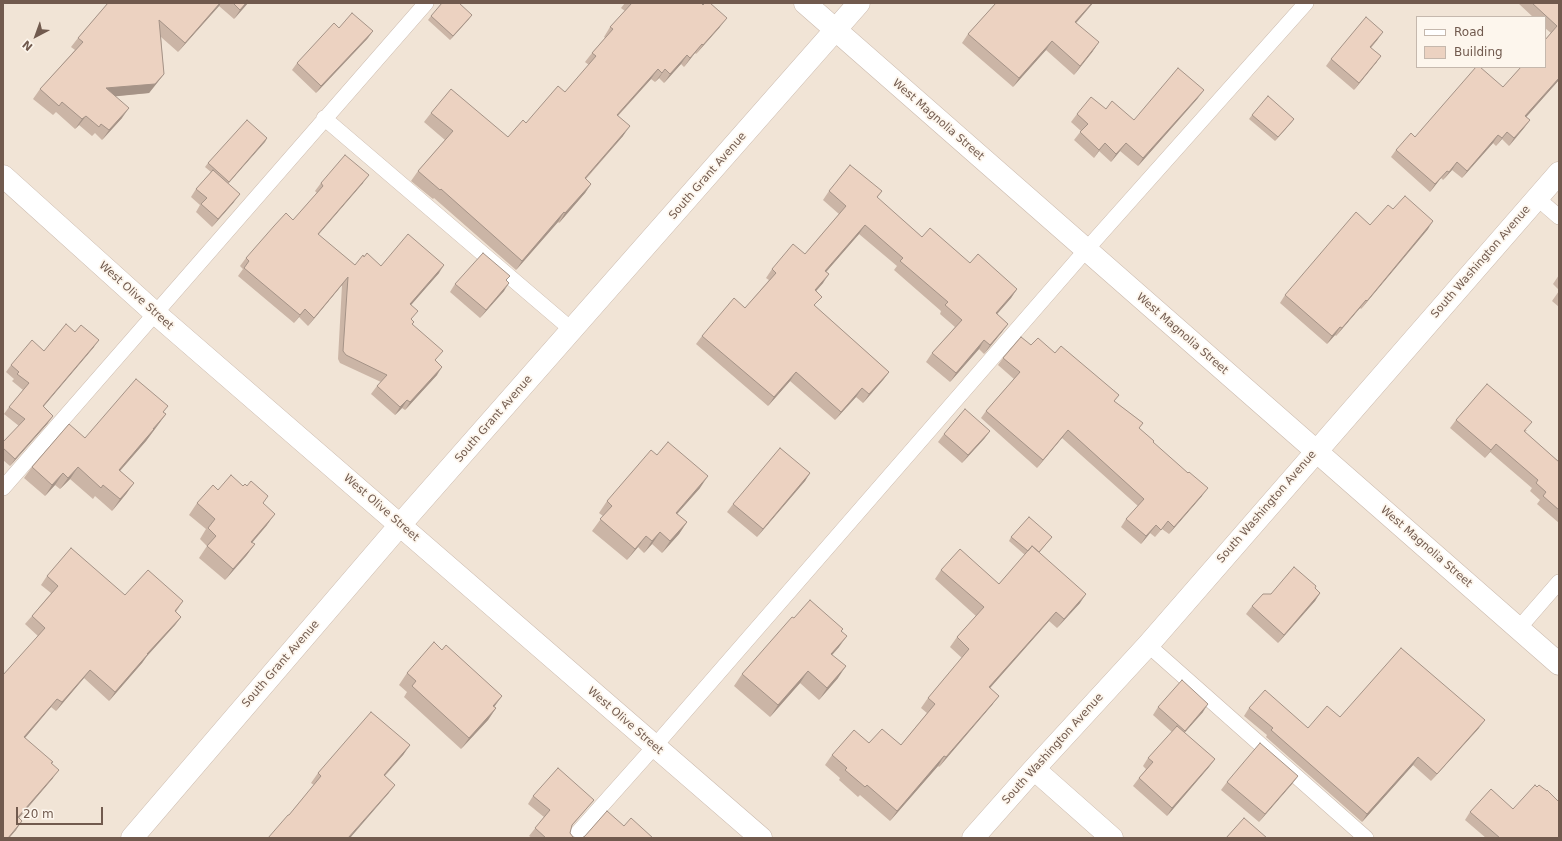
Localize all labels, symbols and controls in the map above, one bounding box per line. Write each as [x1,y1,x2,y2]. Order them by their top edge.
north arrow [16,16,56,56]
legend [1416,16,1546,68]
text: Road [1454,25,1484,39]
text: N [20,38,36,53]
text: Building [1454,45,1503,59]
street label: West Magnolia Street [889,77,987,163]
street label: South Grant Avenue [667,130,749,222]
street label: South Washington Avenue [1429,203,1533,321]
street label: West Olive Street [96,259,176,333]
street label: West Magnolia Street [1133,291,1231,377]
street label: South Grant Avenue [453,373,535,465]
street label: South Washington Avenue [1215,448,1319,566]
street label: West Olive Street [341,472,421,544]
street label: West Magnolia Street [1377,504,1475,590]
street label: South Grant Avenue [240,618,322,710]
street label: West Olive Street [585,685,665,757]
street label: South Washington Avenue [1000,691,1106,807]
scale bar [18,799,105,825]
text: 20 m [23,807,54,821]

